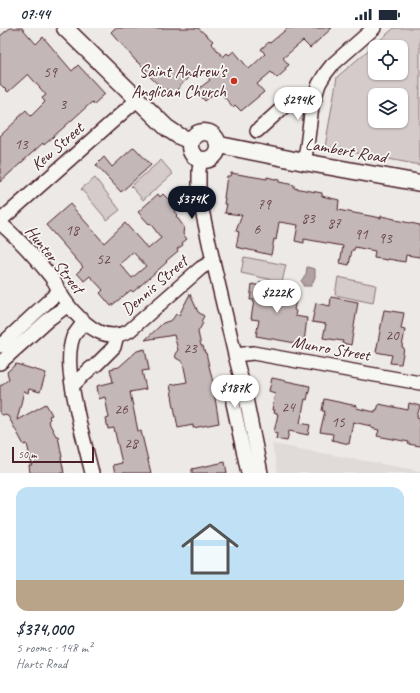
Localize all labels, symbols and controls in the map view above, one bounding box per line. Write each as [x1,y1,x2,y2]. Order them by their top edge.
text: 07:44 [20,5,50,24]
map controls [368,40,408,128]
button: locate [368,40,408,80]
place label: Saint Andrew's Anglican Church [131,61,228,102]
house number: 59 [43,63,58,82]
marker: Saint Andrew's Anglican Church [229,76,239,86]
pin: $294K [270,87,326,121]
button: layers [368,88,408,128]
text: $294K [283,92,313,108]
house number: 3 [60,95,68,114]
street label: Kew Street [27,116,90,175]
street label: Lambert Road [304,133,391,169]
house number: 13 [14,135,29,154]
pin: $374K [164,186,220,220]
text: $374K [177,191,207,207]
house number: 79 [257,195,272,214]
house number: 83 [301,209,316,228]
house number: 87 [327,214,342,233]
house number: 6 [254,220,262,239]
street label: Hunter Street [21,221,90,300]
house number: 18 [65,221,80,240]
house number: 91 [354,225,369,244]
house number: 93 [378,229,393,248]
street label: Dennis Street [117,249,194,320]
house number: 52 [96,250,111,269]
pin: $222K [249,280,305,314]
text: $222K [262,285,292,301]
house number: 20 [385,326,400,345]
street label: Munro Street [290,331,374,366]
house number: 23 [183,339,198,358]
pin: $187K [207,375,263,409]
text: $187K [220,380,250,396]
house number: 24 [281,398,296,417]
house number: 26 [114,400,129,419]
house number: 15 [331,413,346,432]
house number: 28 [124,434,139,453]
scale bar [12,445,94,464]
text: 50 m [18,447,37,461]
icon: home [174,513,246,585]
text: $374,000 [16,619,73,640]
text: 5 rooms · 148 m² [16,640,92,656]
text: Harts Road [16,656,67,672]

